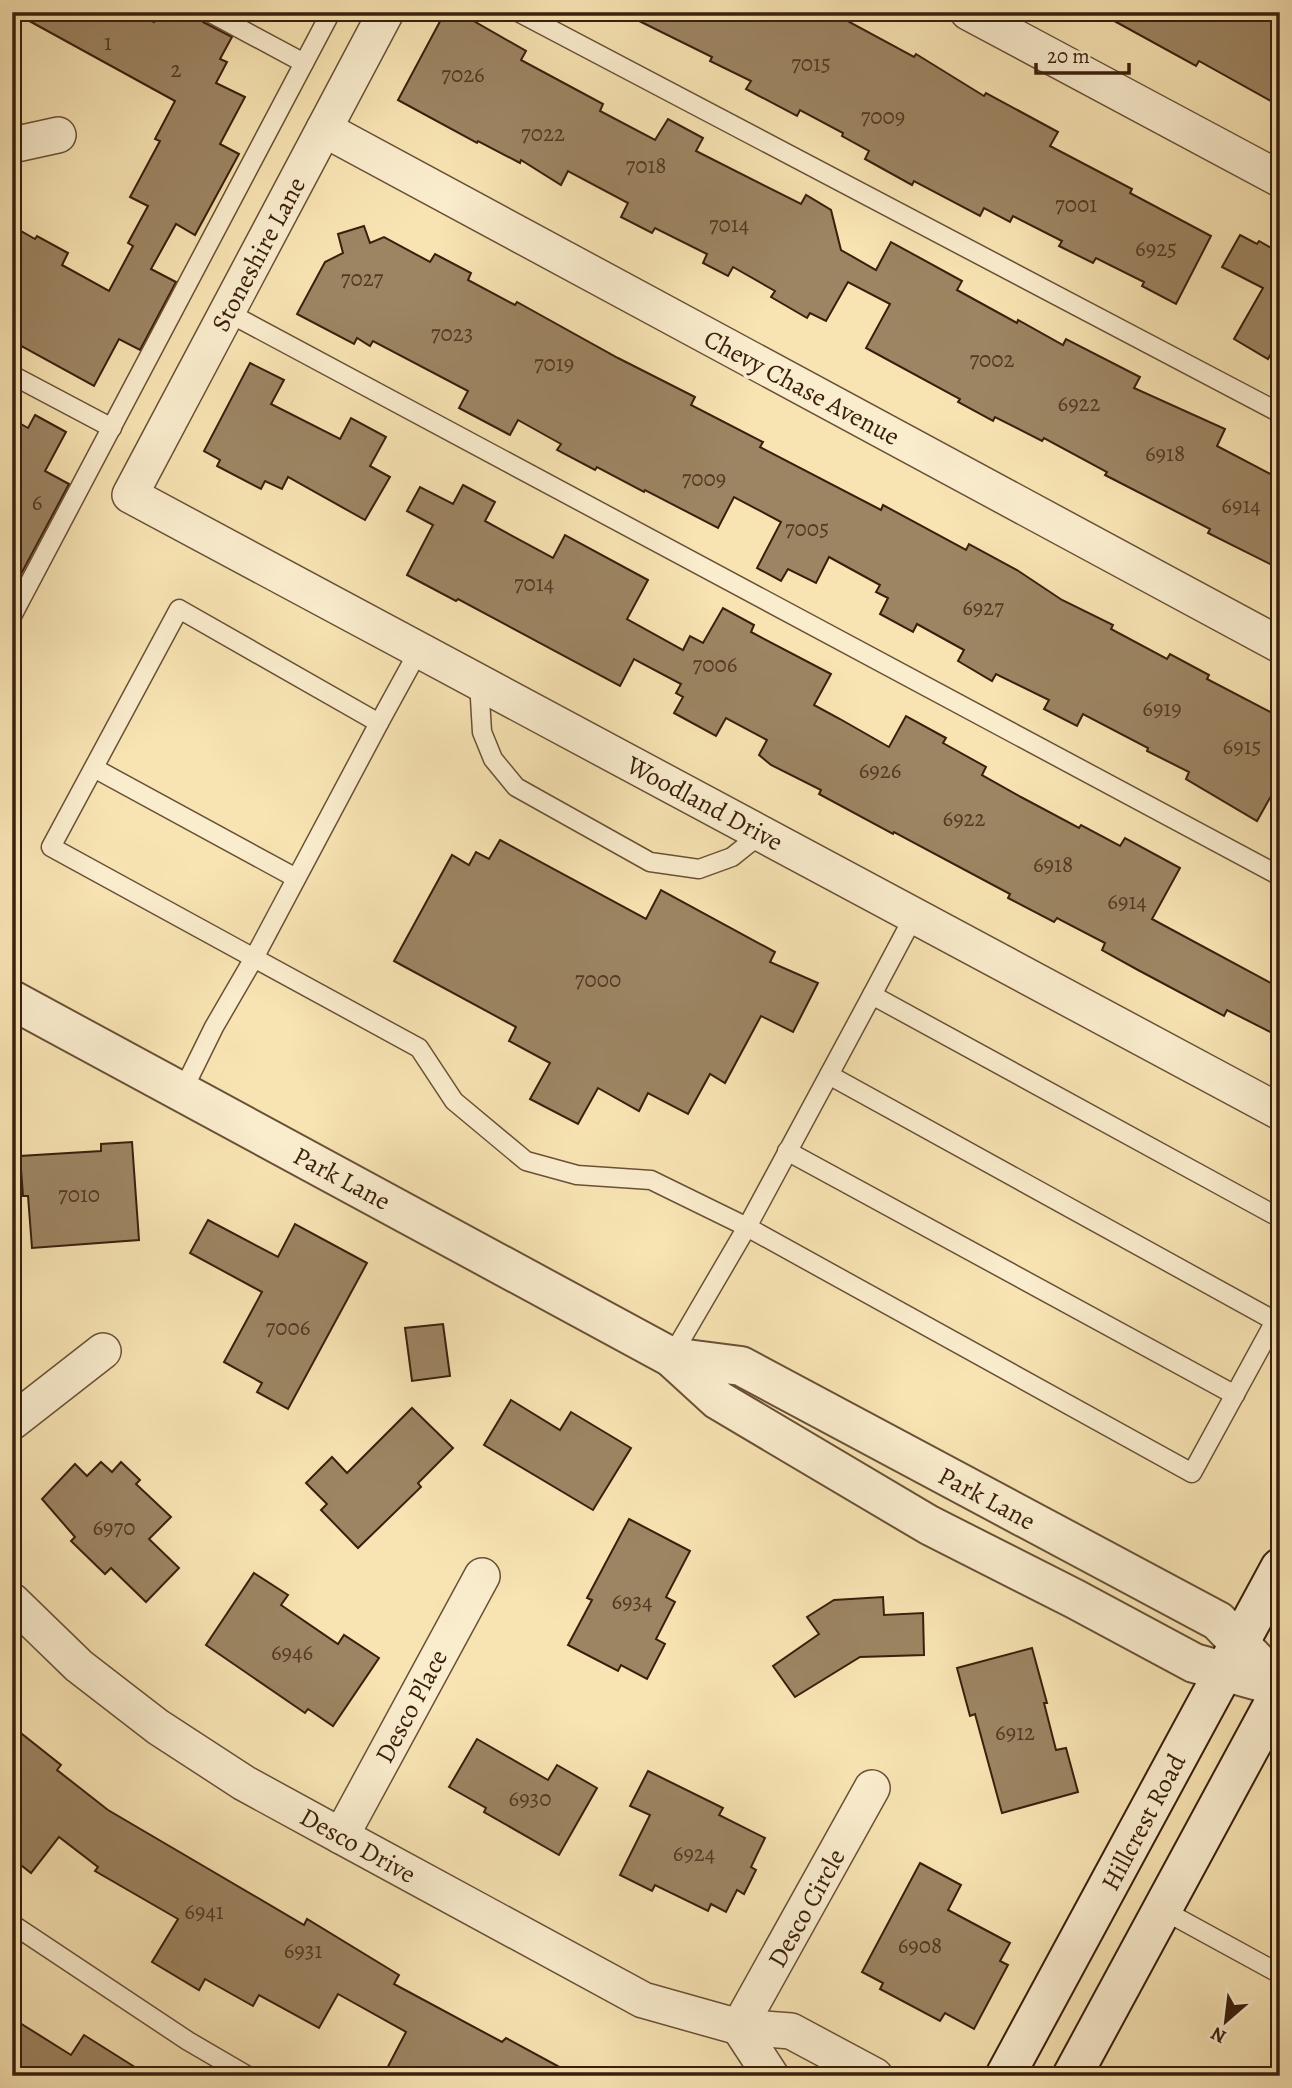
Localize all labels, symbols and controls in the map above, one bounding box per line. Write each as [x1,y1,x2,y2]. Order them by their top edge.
house number: 1 [104,27,112,58]
scale bar [1036,32,1129,76]
text: 20 m [1047,42,1090,70]
house number: 7015 [791,48,831,79]
house number: 2 [171,54,182,85]
house number: 7026 [441,59,485,90]
house number: 7009 [861,101,905,132]
house number: 7022 [521,118,565,149]
house number: 7018 [626,150,666,181]
street label: Stoneshire Lane [203,171,314,338]
house number: 7001 [1055,189,1097,220]
house number: 7014 [709,209,749,240]
house number: 6925 [1135,233,1177,264]
house number: 7027 [341,263,384,294]
house number: 7023 [431,318,473,349]
street label: Chevy Chase Avenue [698,321,906,454]
house number: 7002 [969,344,1015,375]
house number: 7019 [534,348,574,379]
house number: 6922 [1058,388,1101,419]
house number: 6918 [1145,438,1185,469]
house number: 7009 [682,463,726,494]
house number: 6 [32,487,42,518]
house number: 6914 [1221,490,1261,521]
house number: 7005 [785,513,829,544]
house number: 7014 [514,568,554,599]
house number: 6927 [962,592,1004,623]
house number: 7006 [693,649,737,680]
house number: 6919 [1142,693,1182,724]
house number: 6915 [1223,731,1261,762]
street label: Woodland Drive [620,747,789,859]
house number: 6926 [859,755,901,786]
house number: 6922 [943,803,986,834]
house number: 6918 [1033,849,1073,880]
house number: 6914 [1107,886,1147,917]
house number: 7000 [575,964,621,995]
street label: Park Lane [287,1138,396,1219]
house number: 7010 [58,1179,100,1210]
house number: 7006 [266,1312,310,1343]
street label: Park Lane [932,1458,1041,1539]
house number: 6970 [92,1512,136,1543]
house number: 6934 [611,1586,653,1617]
house number: 6946 [271,1637,313,1668]
street label: Desco Place [367,1643,456,1769]
house number: 6912 [995,1717,1035,1748]
street label: Hillcrest Road [1093,1748,1194,1897]
house number: 6930 [509,1783,551,1814]
street label: Desco Drive [294,1799,422,1892]
house number: 6924 [673,1838,715,1869]
street label: Desco Circle [759,1843,853,1974]
house number: 6941 [184,1896,224,1927]
house number: 6908 [898,1930,942,1961]
house number: 6931 [284,1935,322,1966]
north arrow [1190,1986,1260,2056]
text: N [1206,2020,1231,2050]

